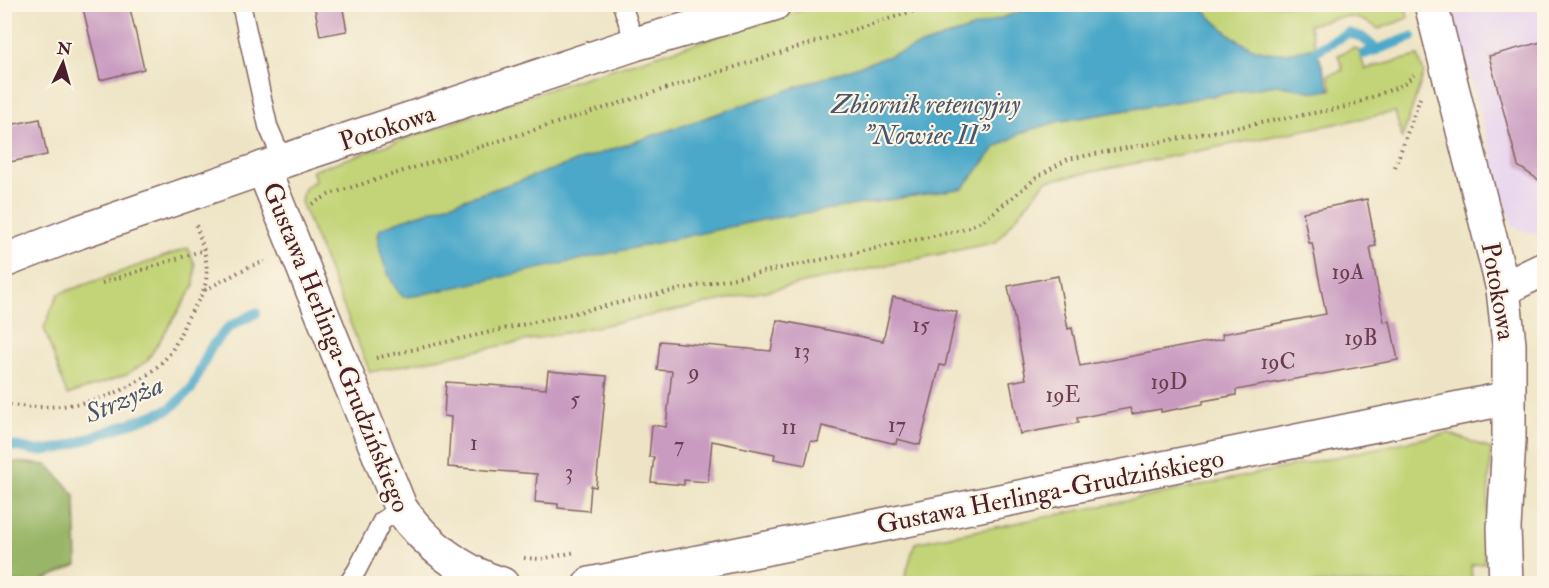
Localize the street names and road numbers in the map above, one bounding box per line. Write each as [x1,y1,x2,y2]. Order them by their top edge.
street label: Potokowa [335,97,439,158]
street label: Gustawa Herlinga-Grudzińskiego [255,178,417,517]
street label: Potokowa [1474,240,1522,343]
street label: Gustawa Herlinga-Grudzińskiego [874,443,1227,541]

